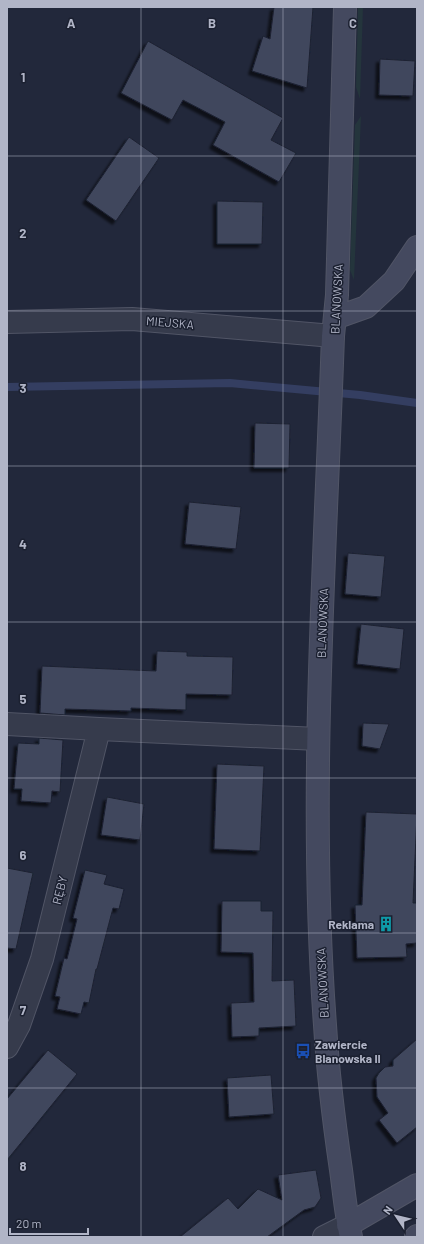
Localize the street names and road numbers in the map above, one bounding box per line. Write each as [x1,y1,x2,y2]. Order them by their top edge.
street label: BLANOWSKA [327,264,345,334]
street label: MIEJSKA [146,313,194,331]
street label: BLANOWSKA [314,588,330,658]
street label: RĘBY [49,874,69,906]
street label: BLANOWSKA [313,948,331,1018]

